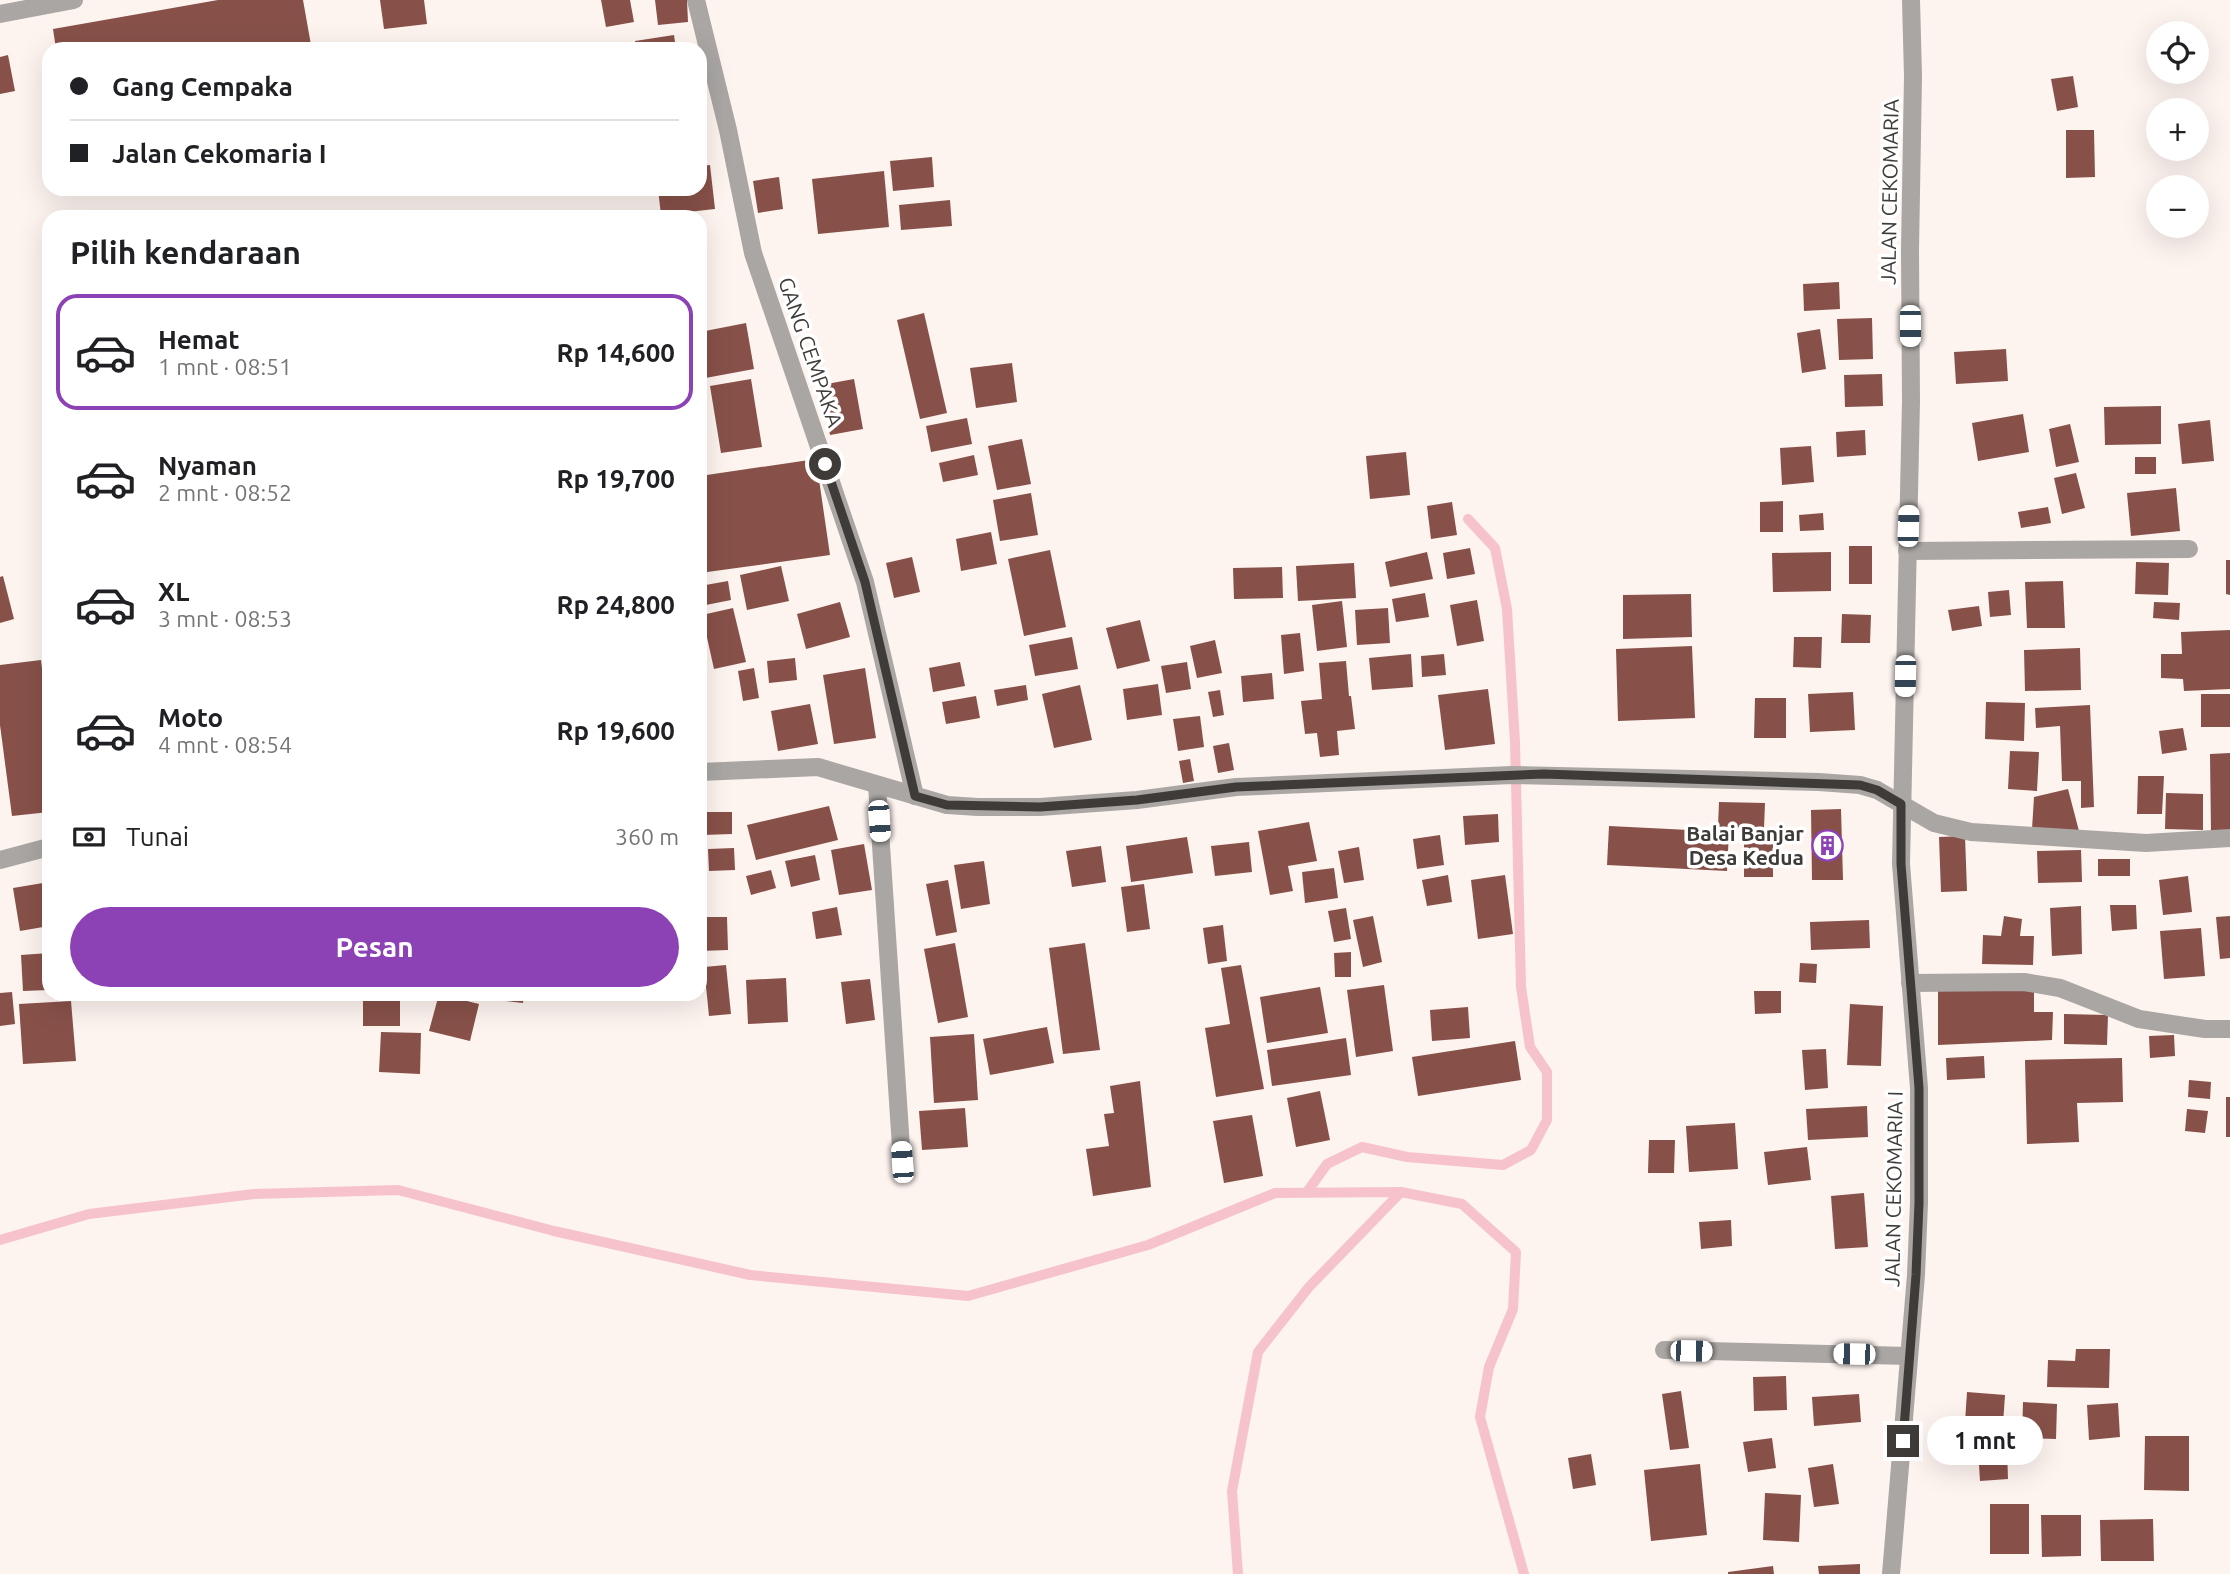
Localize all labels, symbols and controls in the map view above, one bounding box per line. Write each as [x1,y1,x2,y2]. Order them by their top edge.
map controls [2146,21,2209,238]
button: locate [2146,21,2209,84]
text: Gang Cempaka [112,72,293,101]
button: + [2146,98,2209,161]
street label: JALAN CEKOMARIA [1875,99,1903,285]
text: Jalan Cekomaria I [112,139,327,168]
button: − [2146,175,2209,238]
text: Pilih kendaraan [70,234,301,270]
street label: GANG CEMPAKA [774,274,848,430]
car [1900,305,1921,347]
icon: car [74,321,137,384]
text: Hemat [158,325,240,354]
text: Rp 14,600 [556,338,675,367]
text: 1 mnt · 08:51 [158,354,292,379]
icon: car [74,447,137,510]
route start [809,448,841,480]
text: Nyaman [158,451,257,480]
text: Rp 19,700 [556,464,675,493]
text: 2 mnt · 08:52 [158,480,292,505]
car [1897,505,1920,547]
icon: car [74,573,137,636]
text: XL [158,577,189,606]
text: Rp 24,800 [556,590,675,619]
text: 3 mnt · 08:53 [158,606,292,631]
car [1895,655,1916,697]
icon: car [74,699,137,762]
text: Moto [158,703,223,732]
text: Rp 19,600 [556,716,675,745]
text: 4 mnt · 08:54 [158,732,292,757]
car [868,799,891,843]
icon: cash [70,818,108,856]
place label: Balai Banjar Desa Kedua [1686,821,1804,869]
text: Tunai [126,822,189,851]
text: 360 m [615,824,679,849]
building icon: Balai Banjar Desa Kedua [1810,828,1844,862]
button: Pesan [70,907,679,987]
street label: JALAN CEKOMARIA I [1879,1091,1907,1287]
car [891,1140,914,1184]
car [1670,1340,1713,1362]
car [1833,1343,1876,1365]
callout: 1 mnt [1927,1416,2043,1466]
route end [1887,1425,1919,1457]
text: 1 mnt [1954,1428,2016,1453]

